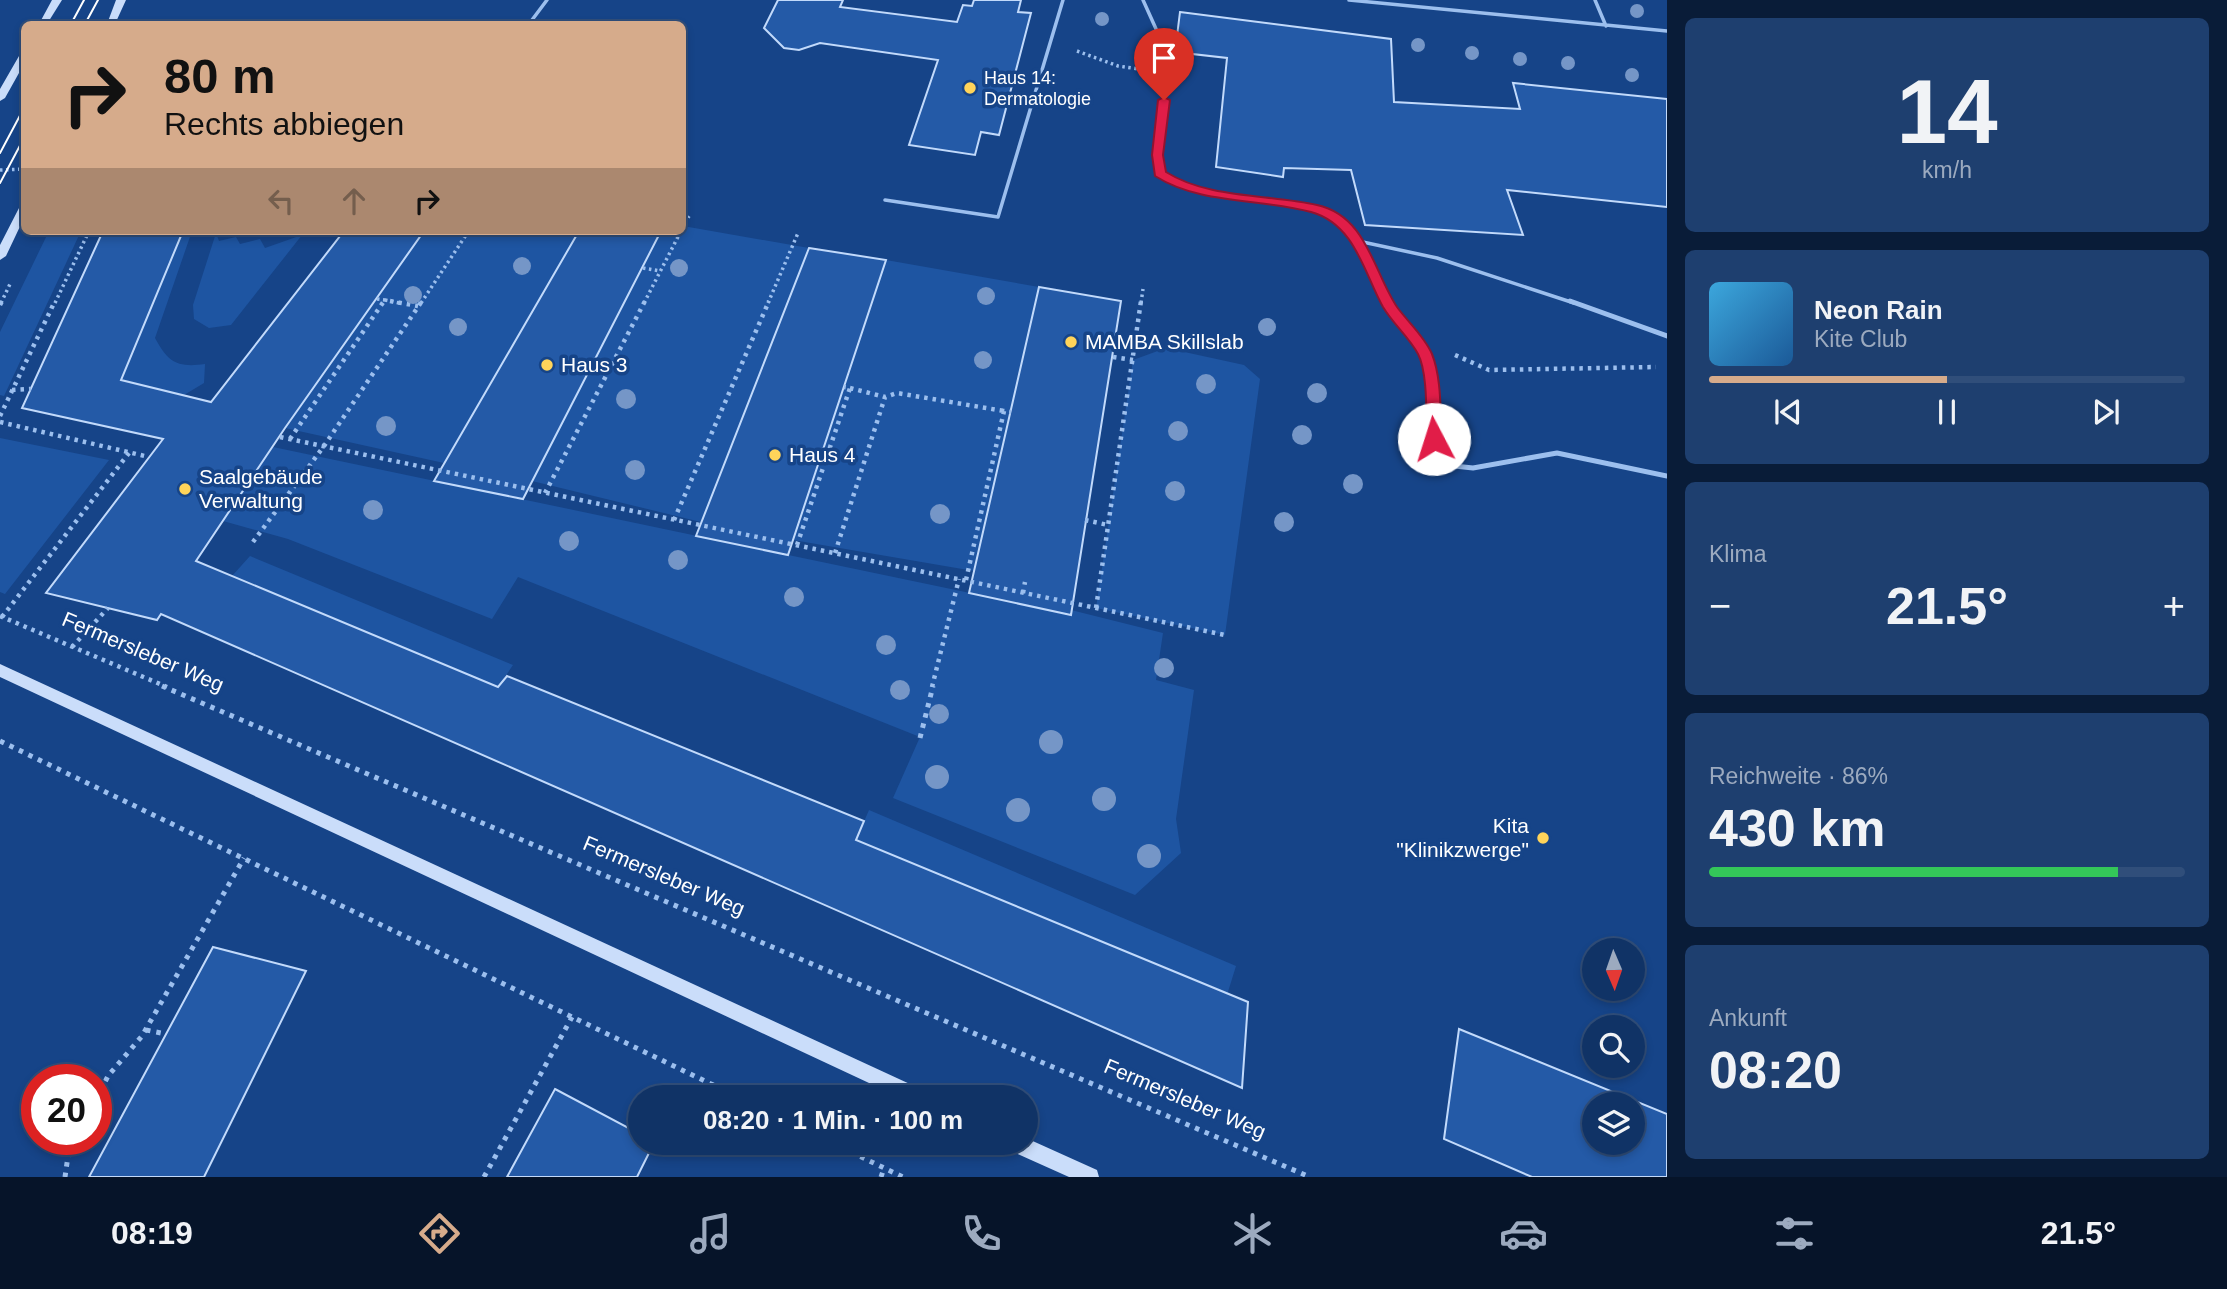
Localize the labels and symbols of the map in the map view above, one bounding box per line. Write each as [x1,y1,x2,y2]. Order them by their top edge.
pin [1134,28,1194,100]
place label: Haus 14: Dermatologie [984,68,1091,109]
marker: Haus 14: Dermatologie [962,80,978,96]
place label: MAMBA Skillslab [1085,330,1244,353]
marker: MAMBA Skillslab [1063,334,1079,350]
place label: Haus 3 [561,353,628,376]
marker: Haus 3 [539,357,555,373]
position arrow [1397,402,1471,476]
place label: Haus 4 [789,443,856,466]
marker: Haus 4 [767,447,783,463]
place label: Saalgebäude Verwaltung [199,465,323,512]
marker: Saalgebäude Verwaltung [177,481,193,497]
street label: Fermersleber Weg [59,607,228,696]
place label: Kita "Klinikzwerge" [1396,814,1529,861]
marker: Kita "Klinikzwerge" [1535,830,1551,846]
street label: Fermersleber Weg [580,831,749,920]
north arrow [1582,938,1645,1001]
street label: Fermersleber Weg [1101,1054,1270,1143]
speed limit sign: 20 [21,1064,112,1155]

